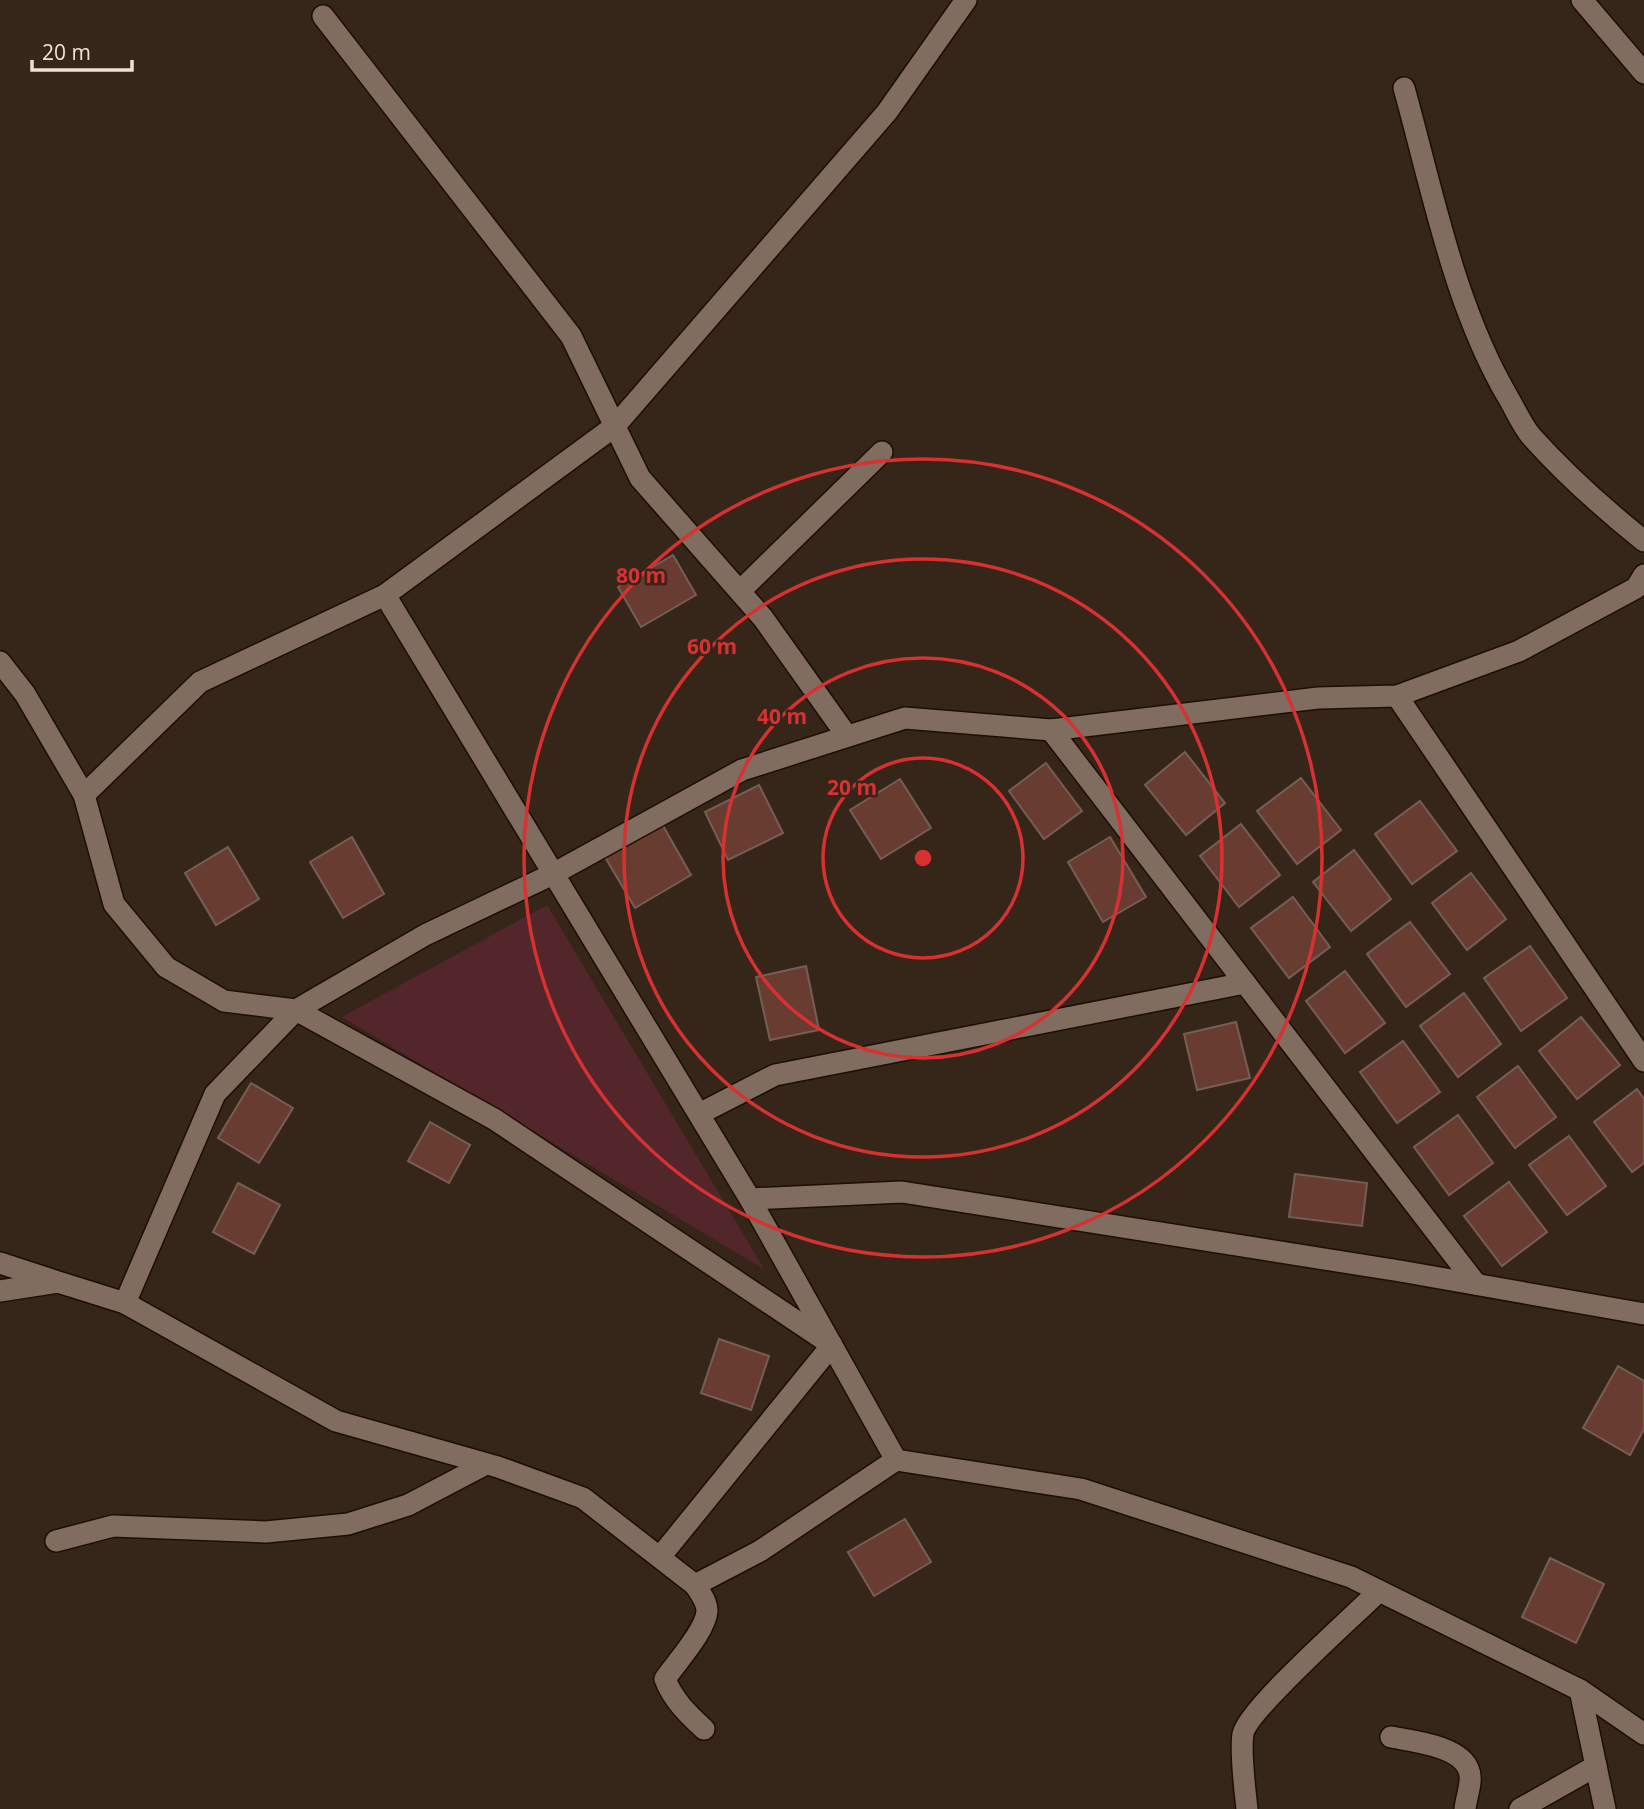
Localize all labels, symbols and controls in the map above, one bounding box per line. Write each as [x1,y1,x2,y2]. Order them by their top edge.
scale bar [32,28,131,72]
text: 20 m [42,38,91,66]
text: 80 m [616,561,666,589]
text: 60 m [687,632,737,660]
text: 40 m [757,702,807,730]
text: 20 m [827,773,877,801]
centre of rings [911,846,935,870]

